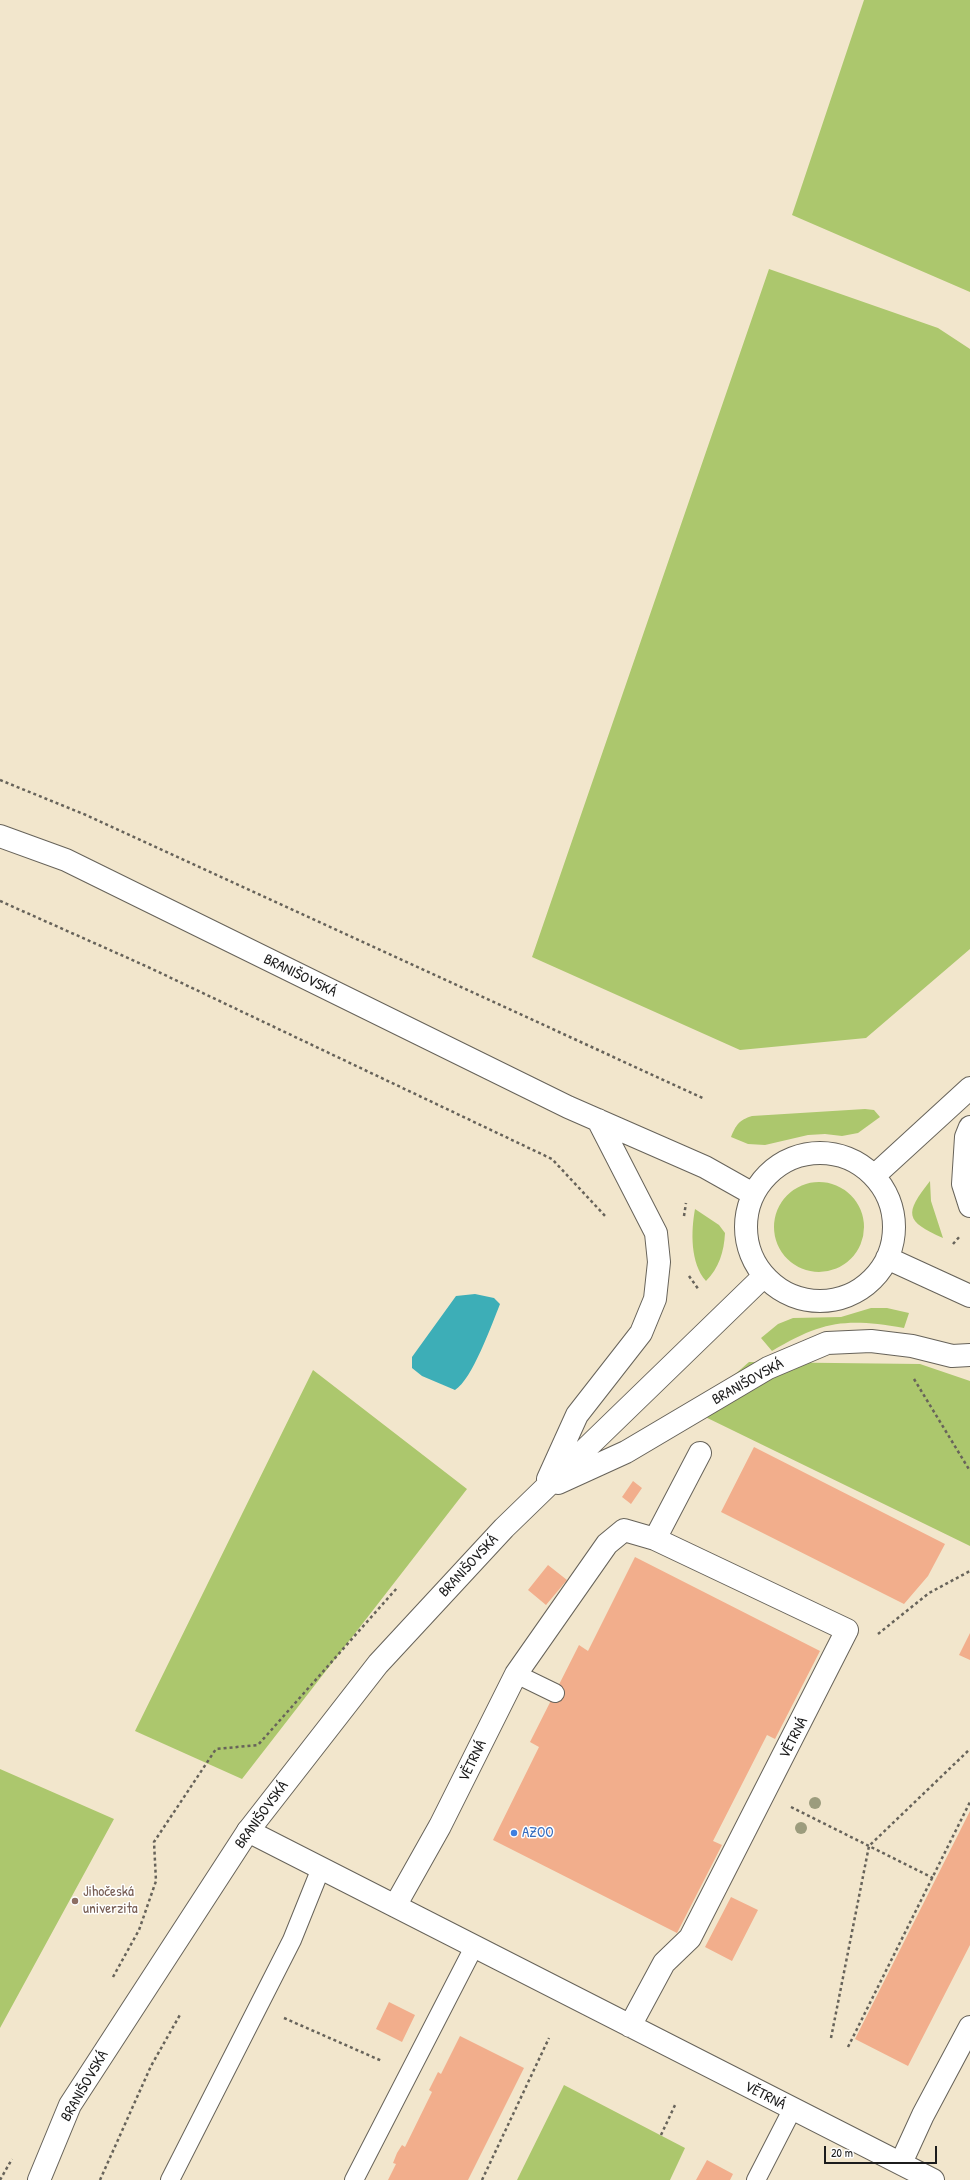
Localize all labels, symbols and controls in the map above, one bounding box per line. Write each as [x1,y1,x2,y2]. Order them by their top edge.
street label: BRANIŠOVSKÁ [261,951,339,1001]
street label: BRANIŠOVSKÁ [709,1355,787,1409]
street label: BRANIŠOVSKÁ [435,1531,503,1601]
street label: VĚTRNÁ [776,1714,812,1762]
street label: VĚTRNÁ [455,1737,491,1785]
street label: BRANIŠOVSKÁ [232,1778,292,1852]
place label: AZOO [522,1824,554,1842]
marker: AZOO [509,1828,519,1838]
place label: Jihočeská univerzita [83,1883,138,1918]
marker: Jihočeská univerzita [70,1896,80,1906]
street label: BRANIŠOVSKÁ [57,2047,113,2125]
street label: VĚTRNÁ [741,2078,789,2114]
scale bar [826,2138,939,2164]
text: 20 m [831,2144,853,2161]

